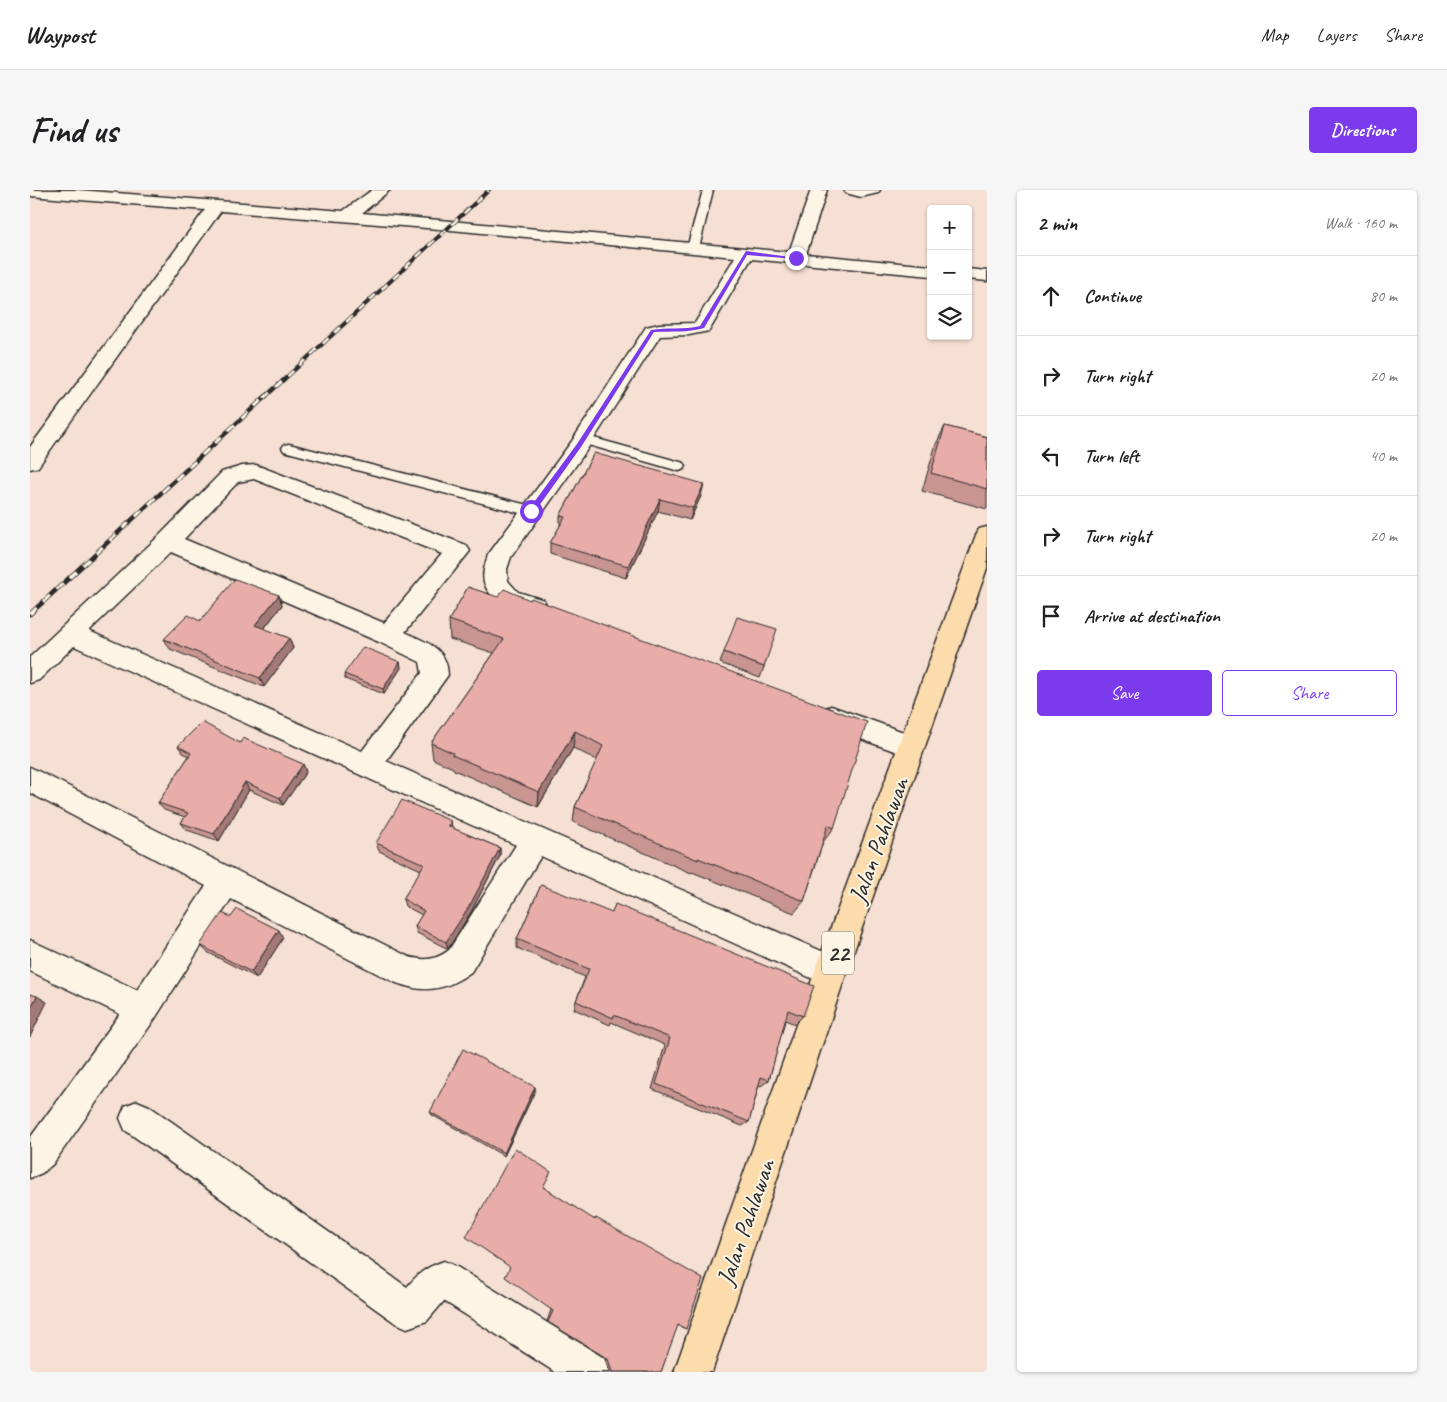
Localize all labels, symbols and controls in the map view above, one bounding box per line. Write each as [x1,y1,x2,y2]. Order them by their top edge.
text: Waypost [25,20,95,50]
text: Map [1261,24,1289,46]
text: Layers [1317,24,1356,46]
text: Share [1384,24,1422,46]
button: Directions [1309,107,1417,153]
text: Find us [30,108,117,153]
map controls [927,205,972,340]
button: + [927,205,972,250]
text: 2 min [1037,210,1077,236]
text: Walk · 160 m [1325,213,1397,233]
route end [785,247,808,270]
button: − [927,250,972,295]
icon: ahead [1037,282,1065,310]
text: Continue [1084,284,1141,308]
text: 80 m [1370,286,1397,306]
button: layers [927,295,972,340]
icon: right [1037,362,1065,390]
text: Turn right [1084,364,1151,388]
text: 20 m [1370,366,1397,386]
icon: left [1037,442,1065,470]
text: Turn left [1084,444,1139,468]
text: 40 m [1370,446,1397,466]
route start [520,500,543,523]
icon: right [1037,522,1065,550]
text: Turn right [1084,524,1151,548]
text: 20 m [1370,526,1397,546]
icon: arrive [1037,602,1065,630]
text: Arrive at destination [1084,604,1220,628]
button: Save [1037,670,1212,716]
button: Share [1222,670,1397,716]
street label: Jalan Pahlawan [841,772,917,908]
road number: 22 [822,931,854,974]
street label: Jalan Pahlawan [709,1153,783,1291]

